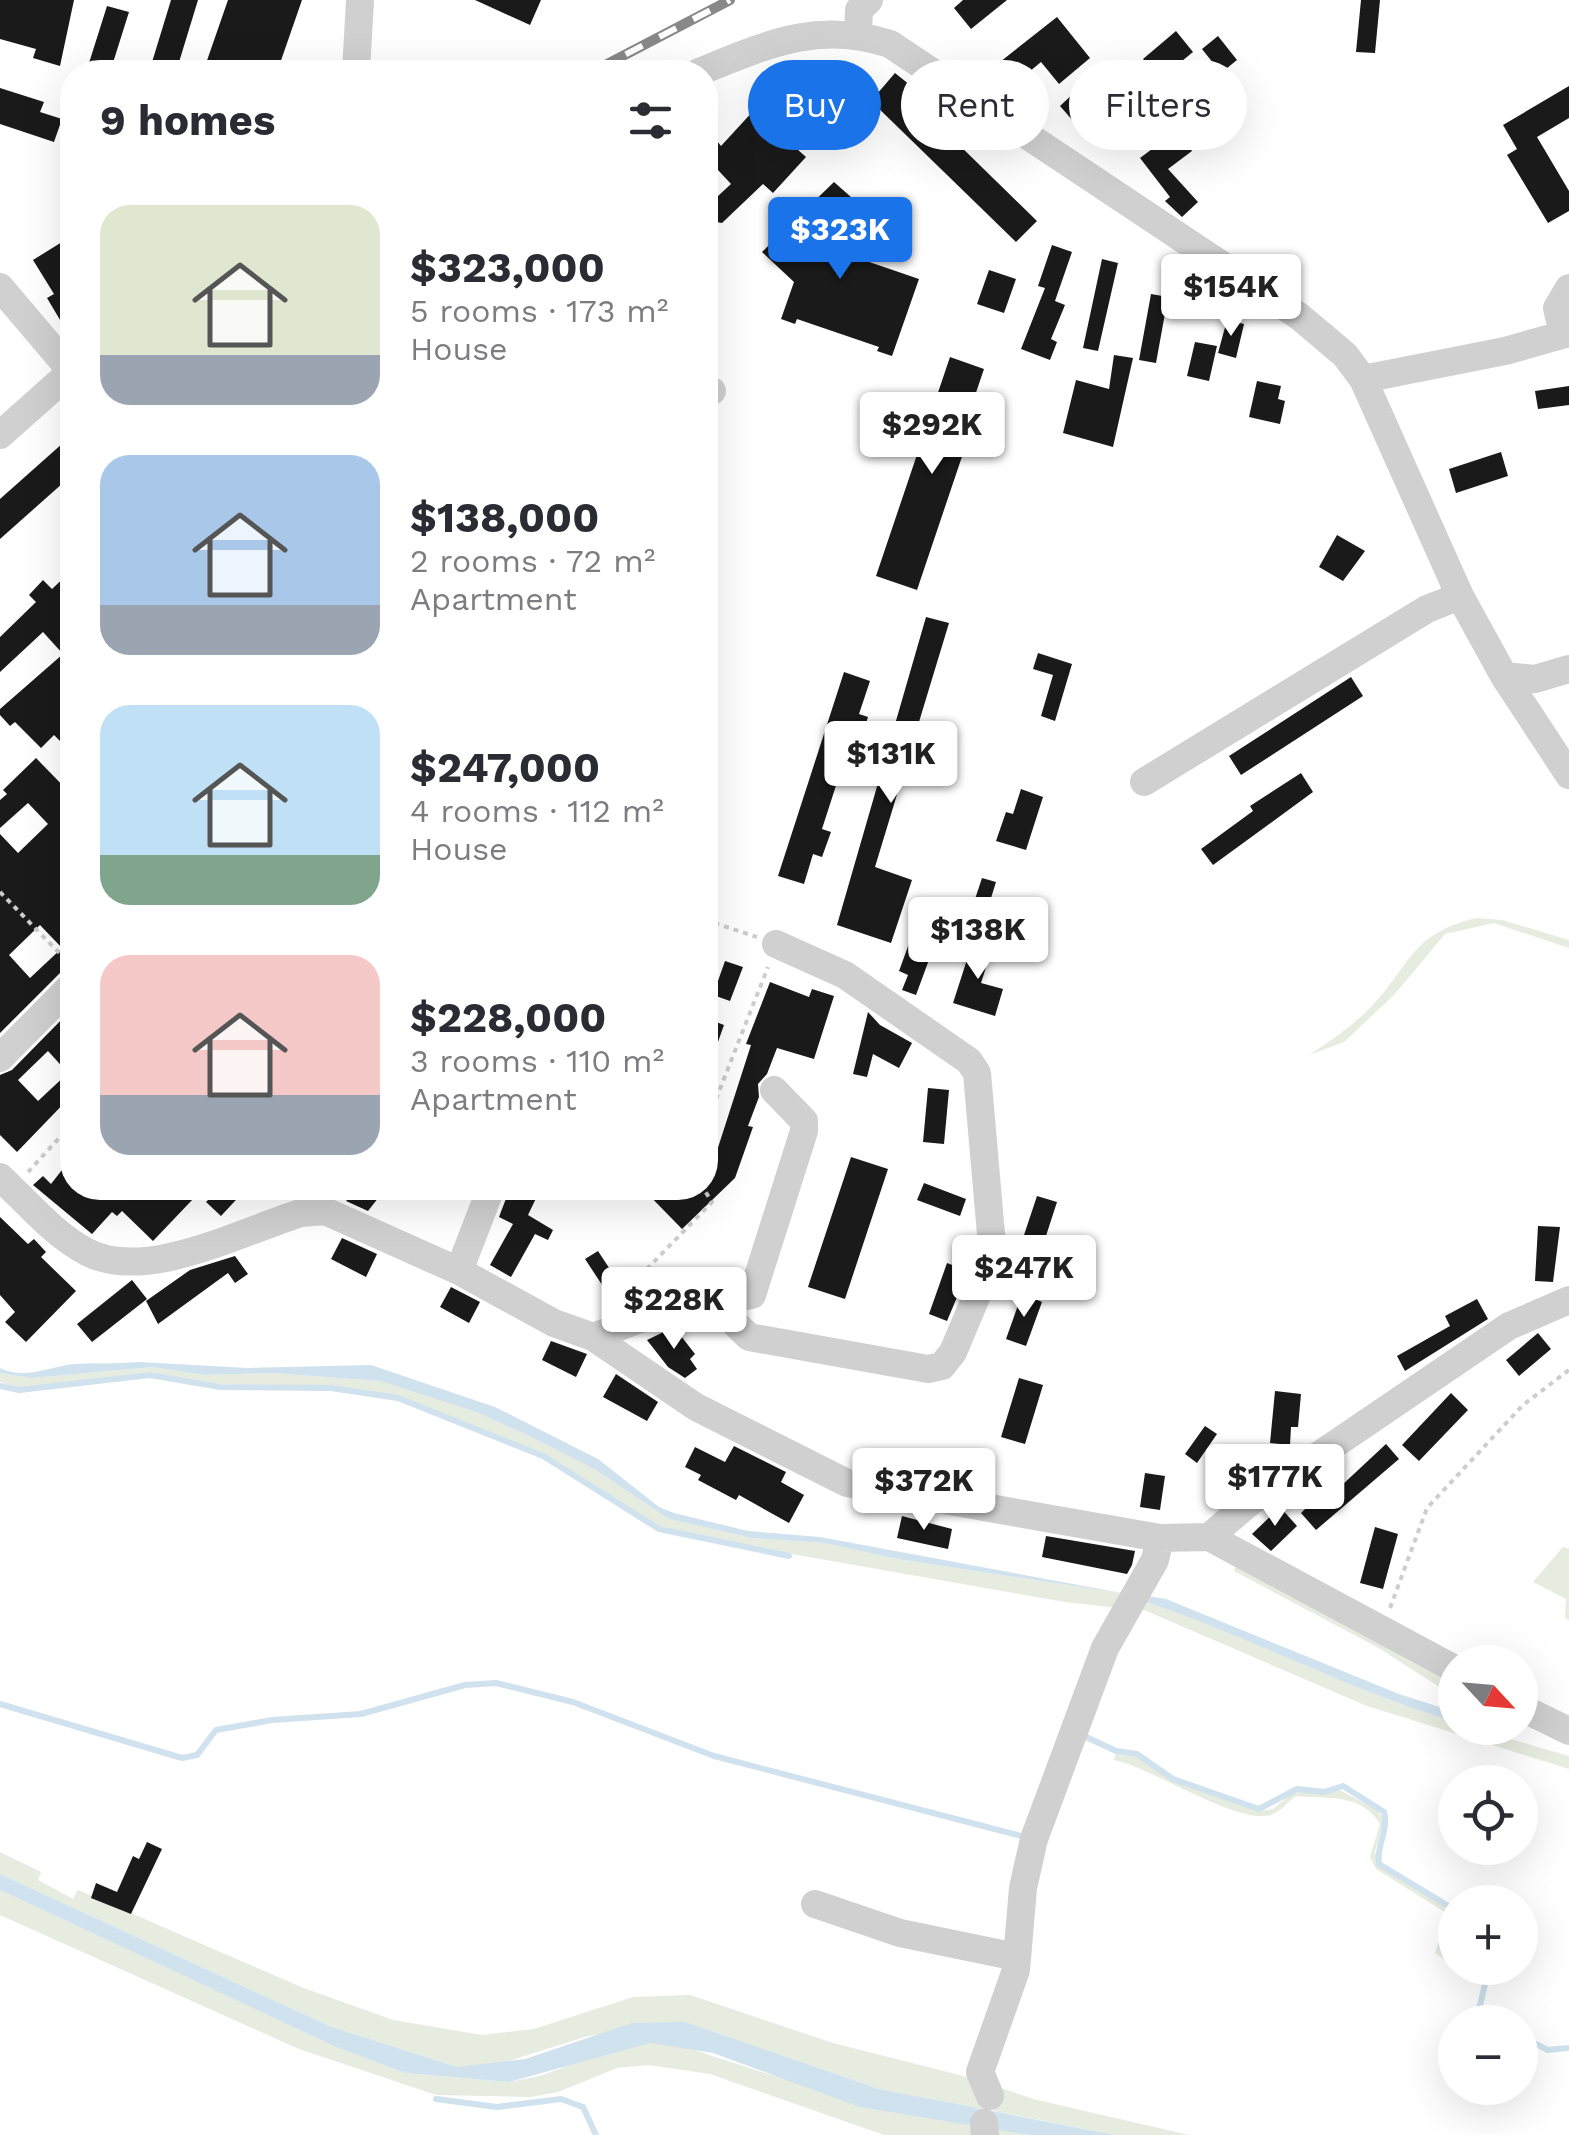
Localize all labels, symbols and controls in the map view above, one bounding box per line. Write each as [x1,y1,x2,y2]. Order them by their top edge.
chip: Buy [748,60,881,150]
chip: Rent [901,60,1049,150]
chip: Filters [1069,60,1247,150]
icon: filters [623,93,678,148]
text: 9 homes [100,96,275,145]
pin: $323K [770,197,910,282]
text: $323K [790,210,890,248]
text: $323,000 [410,243,605,292]
icon: home [180,245,300,365]
pin: $154K [1161,254,1301,339]
text: $154K [1183,267,1279,305]
text: 5 rooms · 173 m² [410,292,668,330]
text: House [410,330,508,368]
pin: $292K [862,392,1002,477]
text: $292K [882,405,982,443]
text: $138,000 [410,493,599,542]
icon: home [180,495,300,615]
text: 2 rooms · 72 m² [410,542,655,580]
text: Apartment [410,580,577,618]
pin: $131K [821,721,961,806]
text: $131K [846,734,936,772]
text: $247,000 [410,743,600,792]
icon: home [180,745,300,865]
text: 4 rooms · 112 m² [410,792,664,830]
text: House [410,830,508,868]
pin: $138K [908,897,1048,982]
text: $138K [930,910,1026,948]
text: $228,000 [410,993,606,1042]
icon: home [180,995,300,1115]
text: 3 rooms · 110 m² [410,1042,664,1080]
text: Apartment [410,1080,577,1118]
pin: $247K [954,1235,1094,1320]
text: $247K [974,1248,1074,1286]
pin: $228K [604,1267,744,1352]
text: $228K [624,1280,724,1318]
pin: $177K [1205,1444,1345,1529]
pin: $372K [854,1448,994,1533]
text: $177K [1227,1457,1323,1495]
text: $372K [874,1461,974,1499]
north arrow [1438,1645,1538,1745]
map controls [1438,1645,1538,2105]
button: locate [1438,1765,1538,1865]
button: + [1438,1885,1538,1985]
button: − [1438,2005,1538,2105]

